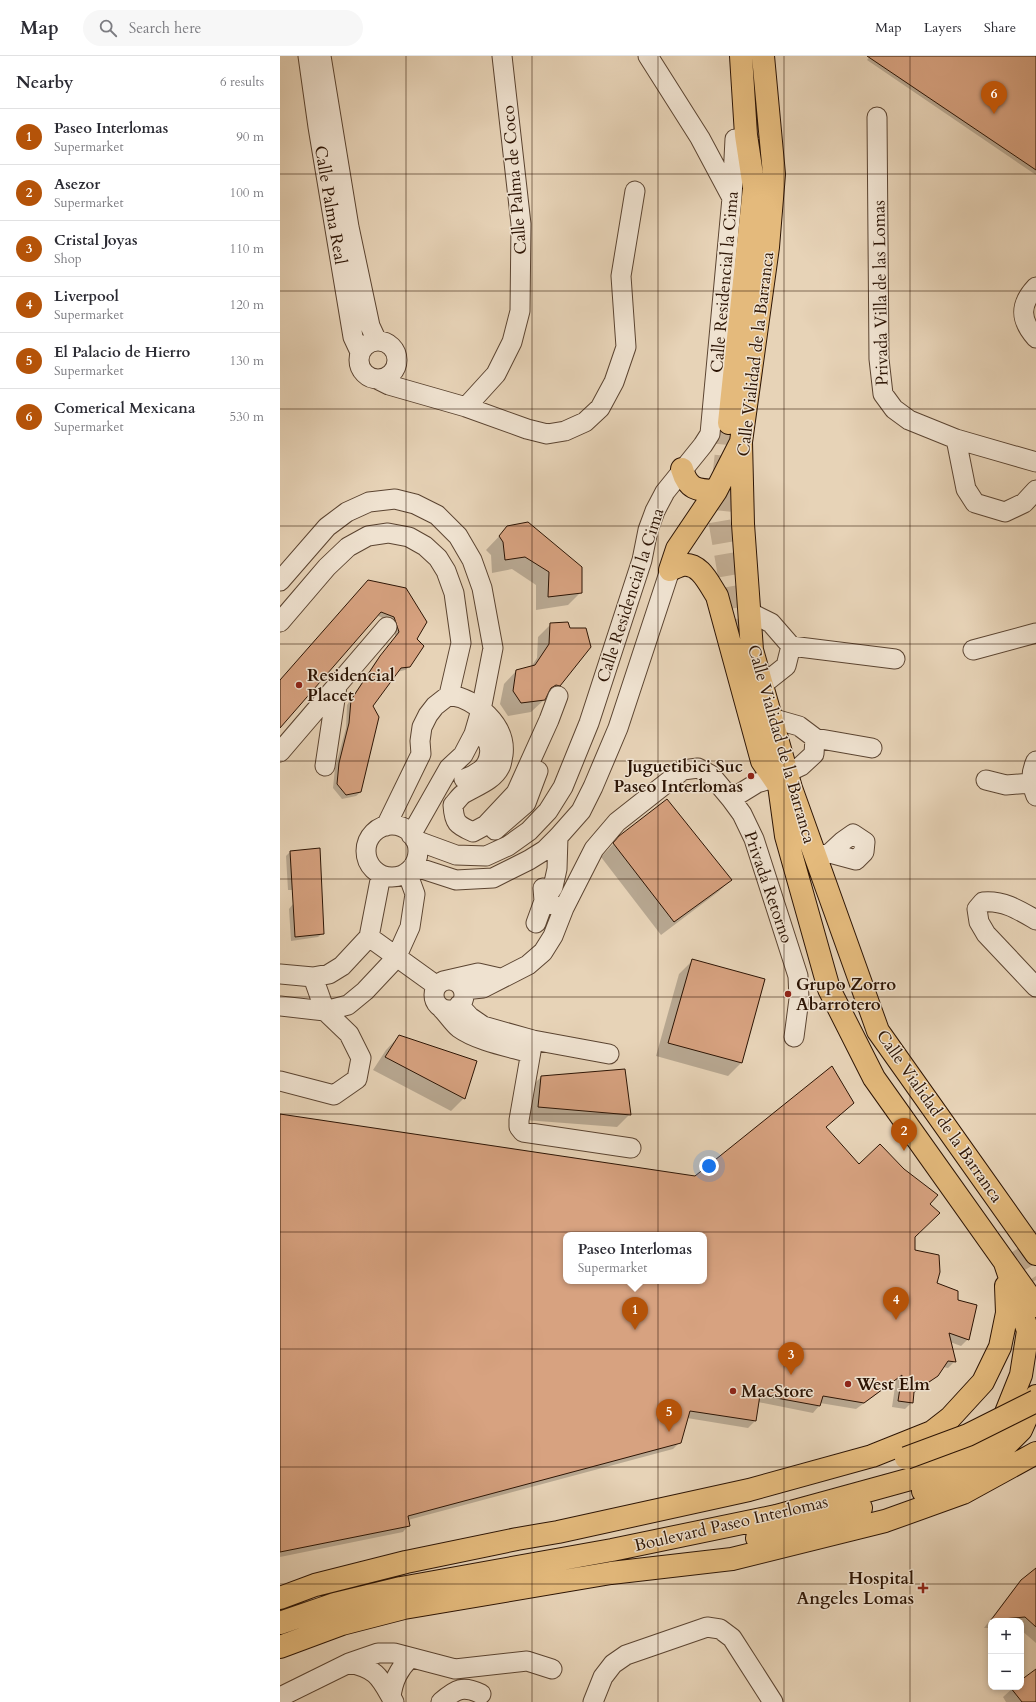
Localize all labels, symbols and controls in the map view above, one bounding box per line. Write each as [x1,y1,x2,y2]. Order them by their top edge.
search box [83,10,363,46]
text: Map [20,15,59,41]
icon: search [97,17,119,39]
text: Search here [129,18,201,38]
text: Map [875,18,902,37]
text: Layers [924,18,962,37]
text: Share [984,18,1016,37]
text: Nearby [16,71,73,94]
text: 6 results [220,73,264,91]
pin: 6 [981,81,1007,114]
street label: Calle Palma de Coco [497,104,532,256]
text: Paseo Interlomas [54,118,168,138]
text: 1 [26,128,32,146]
text: 90 m [236,128,264,146]
text: Supermarket [54,138,124,156]
street label: Calle Palma Real [309,144,352,267]
text: Asezor [54,174,100,194]
text: 2 [26,184,32,202]
text: 100 m [230,184,264,202]
street label: Calle Residencial la Cima [705,190,744,374]
text: Supermarket [54,194,124,212]
street label: Privada Villa de las Lomas [867,200,894,386]
text: Cristal Joyas [54,230,137,250]
text: 3 [26,240,32,258]
text: 110 m [230,240,264,258]
text: Shop [54,250,82,268]
street label: Calle Vialidad de la Barranca [732,250,780,458]
text: Liverpool [54,286,119,306]
text: 4 [26,296,32,314]
text: 120 m [230,296,264,314]
text: Supermarket [54,306,124,324]
text: El Palacio de Hierro [54,342,190,362]
text: 5 [26,352,32,370]
text: 130 m [230,352,264,370]
text: Supermarket [54,362,124,380]
text: Comerical Mexicana [54,398,195,418]
text: 6 [26,408,32,426]
text: 530 m [230,408,264,426]
text: Supermarket [54,418,124,436]
street label: Calle Residencial la Cima [591,504,670,685]
street label: Calle Vialidad de la Barranca [742,642,821,847]
place label: Residencial Placet [307,664,395,707]
marker: Residencial Placet [294,680,304,690]
place label: Juguetibici Suc Paseo Interlomas [614,755,743,798]
marker: Juguetibici Suc Paseo Interlomas [746,771,756,781]
street label: Privada Retorno [739,828,798,946]
place label: Grupo Zorro Abarrotero [796,973,896,1016]
marker: Grupo Zorro Abarrotero [783,989,793,999]
street label: Calle Vialidad de la Barranca [871,1025,1008,1208]
pin: 2 [891,1118,917,1151]
your location [699,1156,719,1176]
popup [563,1232,707,1284]
text: Paseo Interlomas [578,1239,692,1259]
text: Supermarket [578,1259,647,1277]
pin: 4 [883,1287,909,1320]
pin: 1 [622,1297,648,1330]
pin: 3 [778,1342,804,1375]
place label: West Elm [855,1373,930,1396]
marker: West Elm [843,1379,853,1389]
place label: MacStore [741,1380,814,1403]
marker: MacStore [728,1386,738,1396]
pin: 5 [656,1399,682,1432]
street label: Boulevard Paseo Interlomas [632,1490,831,1557]
place label: Hospital Angeles Lomas [796,1567,914,1610]
marker: Hospital Angeles Lomas [917,1582,929,1594]
map controls [988,1618,1024,1690]
button: + [988,1618,1024,1654]
button: − [988,1654,1024,1690]

